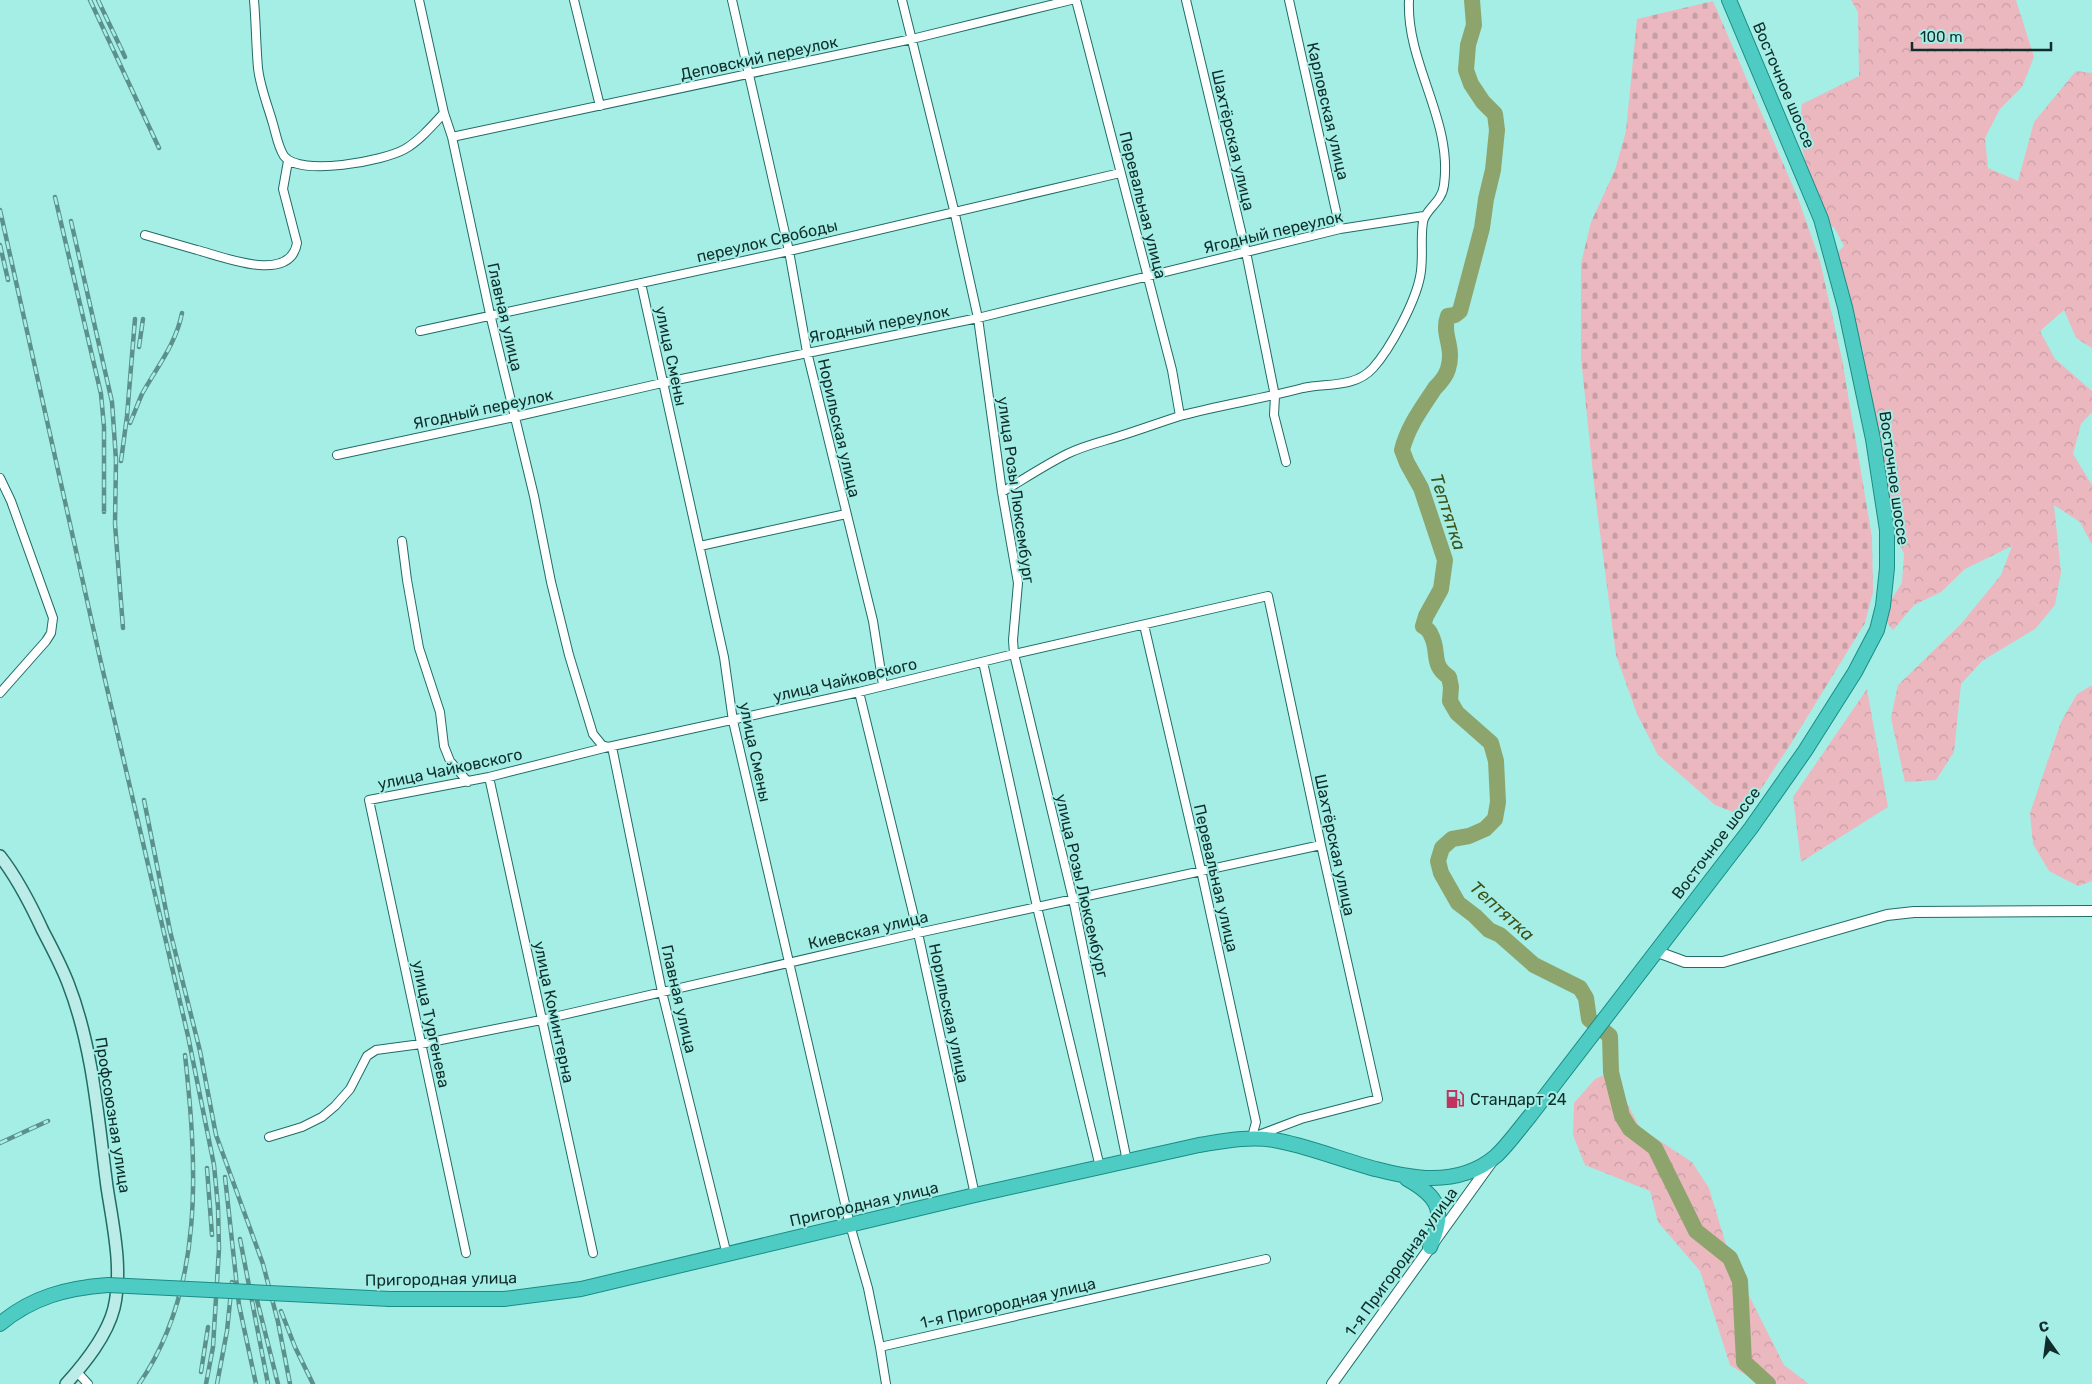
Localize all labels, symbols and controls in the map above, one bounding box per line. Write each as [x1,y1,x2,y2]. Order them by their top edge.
street label: Восточное шоссе [1749,19,1819,151]
scale bar [1912,20,2051,52]
text: 100 m [1920,28,1962,46]
street label: Деповский переулок [678,32,840,84]
street label: Карловская улица [1303,40,1353,182]
street label: Шахтёрская улица [1208,68,1258,212]
street label: Перевальная улица [1115,129,1171,281]
street label: Ягодный переулок [1201,207,1345,257]
street label: переулок Свободы [695,216,839,266]
street label: Главная улица [483,261,527,373]
street label: Ягодный переулок [807,301,951,347]
street label: улица Смены [651,304,691,408]
street label: Норильская улица [814,357,864,499]
street label: Ягодный переулок [411,385,555,433]
street label: улица Розы Люксембург [993,395,1039,585]
street label: Восточное шоссе [1875,410,1913,546]
water label: Тептятка [1425,471,1471,554]
street label: улица Чайковского [771,654,919,706]
street label: улица Смены [735,700,775,804]
street label: улица Чайковского [376,744,524,794]
street label: Шахтёрская улица [1311,772,1359,918]
street label: Восточное шоссе [1668,783,1764,903]
street label: улица Розы Люксембург [1052,792,1112,980]
street label: Перевальная улица [1190,802,1242,954]
water label: Тептятка [1465,876,1539,946]
street label: Киевская улица [806,907,930,953]
street label: улица Коминтерна [530,939,578,1085]
street label: Норильская улица [925,942,973,1084]
street label: Главная улица [657,943,701,1055]
street label: улица Тургенева [408,959,454,1089]
street label: Профсоюзная улица [91,1036,135,1194]
fuel station icon: Стандарт 24 [1444,1088,1466,1110]
place label: Стандарт 24 [1470,1090,1567,1109]
street label: Пригородная улица [788,1178,940,1230]
street label: 1-я Пригородная улица [1341,1184,1461,1340]
street label: Пригородная улица [365,1268,517,1290]
street label: 1-я Пригородная улица [918,1274,1098,1332]
north arrow [2022,1314,2072,1364]
text: С [2037,1317,2051,1336]

